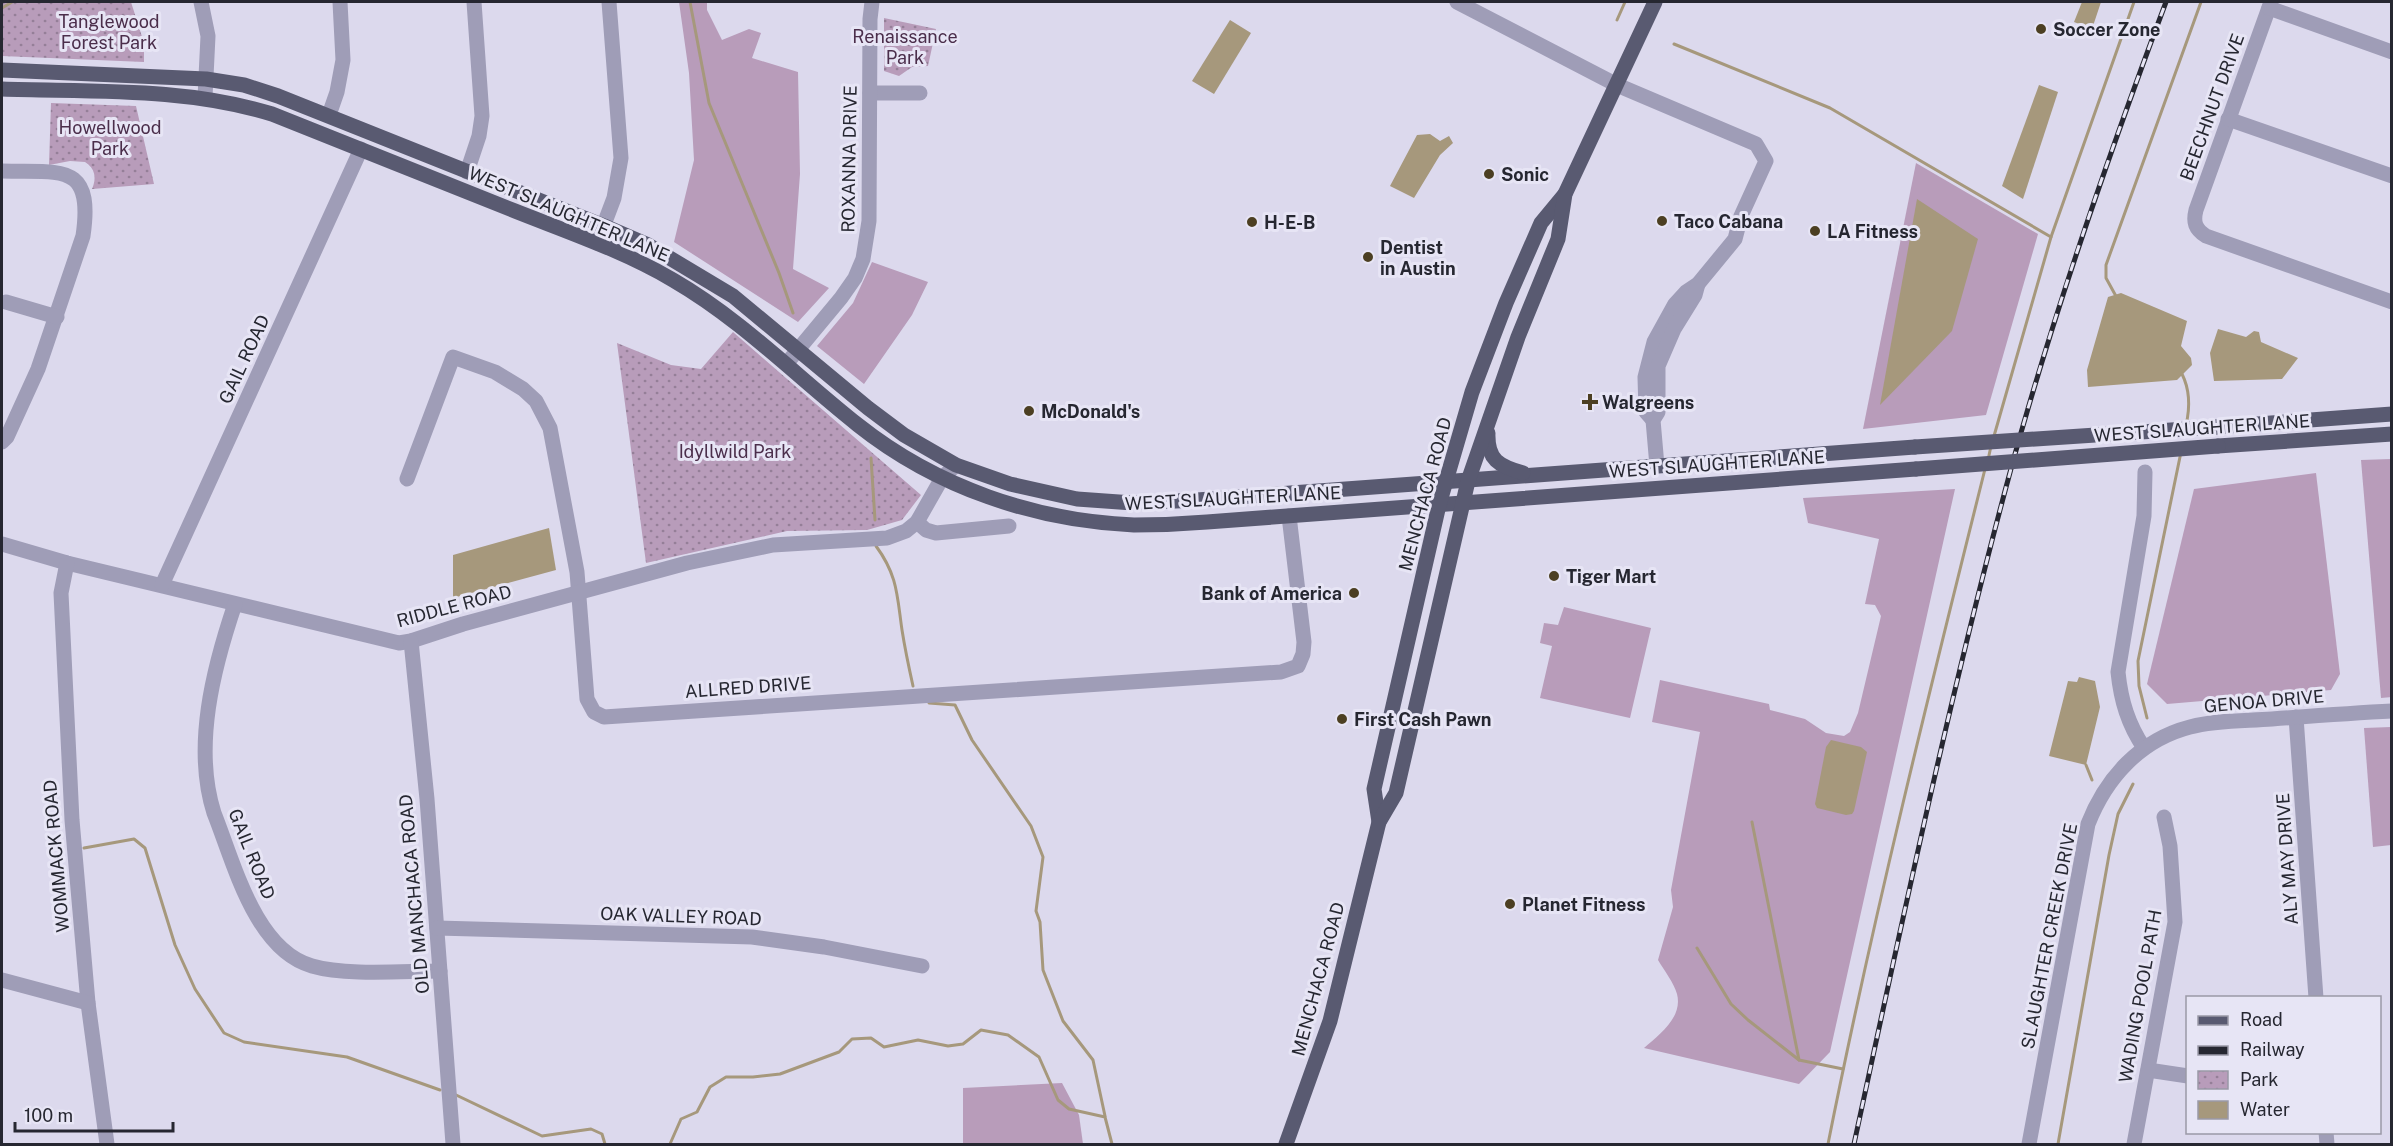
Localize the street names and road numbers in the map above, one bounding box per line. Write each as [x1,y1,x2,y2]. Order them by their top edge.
street label: BEECHNUT DRIVE [2176,31,2248,183]
street label: ROXANNA DRIVE [837,85,861,233]
street label: WEST SLAUGHTER LANE [465,162,673,266]
street label: GAIL ROAD [214,311,274,407]
street label: WEST SLAUGHTER LANE [2093,410,2311,446]
street label: MENCHACA ROAD [1394,415,1456,573]
street label: WEST SLAUGHTER LANE [1608,446,1826,482]
street label: WEST SLAUGHTER LANE [1124,482,1342,514]
street label: RIDDLE ROAD [394,581,514,631]
street label: ALLRED DRIVE [684,672,812,702]
street label: GENOA DRIVE [2203,685,2325,717]
street label: WOMMACK ROAD [39,779,73,933]
street label: ALY MAY DRIVE [2272,792,2302,926]
street label: OLD MANCHACA ROAD [395,793,433,995]
street label: GAIL ROAD [224,806,280,902]
street label: SLAUGHTER CREEK DRIVE [2017,821,2081,1051]
street label: MENCHACA ROAD [1287,900,1349,1058]
street label: OAK VALLEY ROAD [600,903,762,929]
street label: WADING POOL PATH [2114,908,2166,1084]

